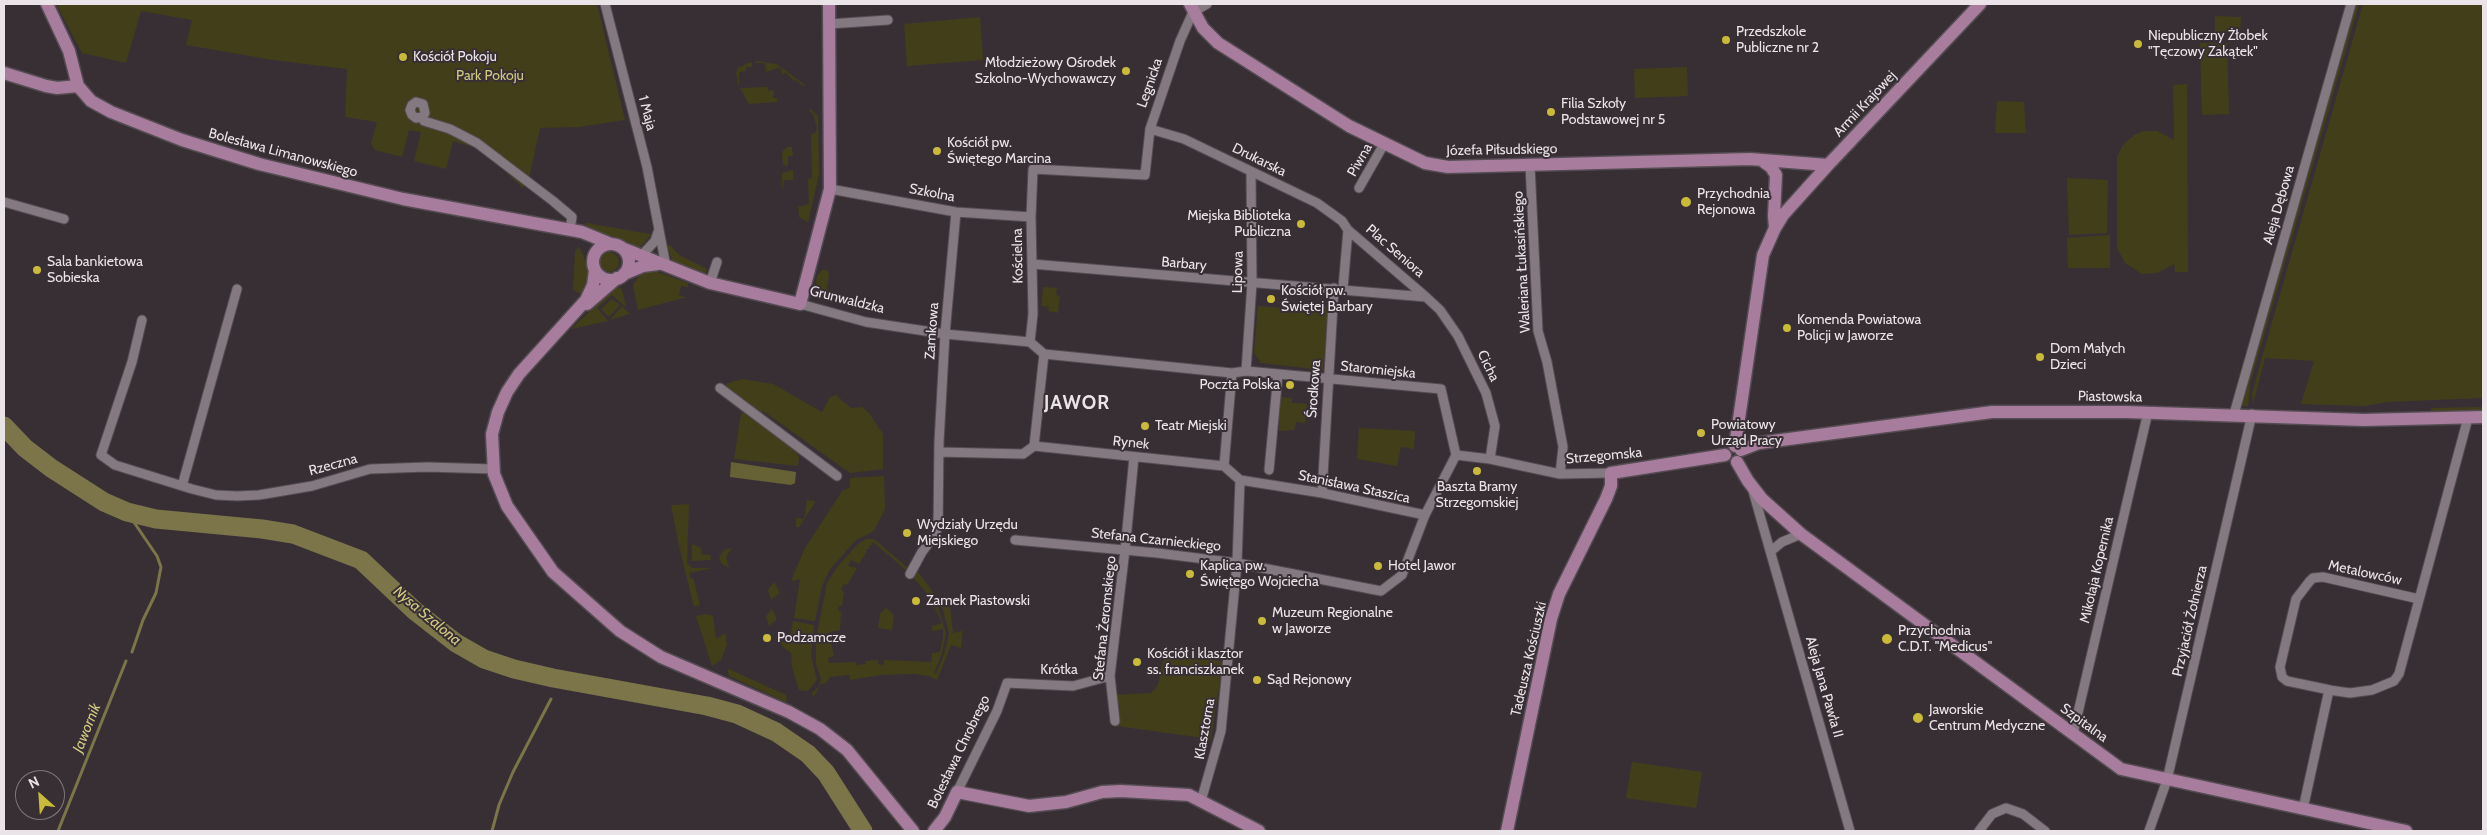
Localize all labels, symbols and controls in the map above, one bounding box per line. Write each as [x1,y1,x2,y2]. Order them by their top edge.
place label: Przedszkole Publiczne nr 2 [1736,24,1819,56]
place label: Niepubliczny Żłobek "Tęczowy Zakątek" [2148,28,2268,60]
marker: Przedszkole Publiczne nr 2 [1720,34,1732,46]
marker: Niepubliczny Żłobek "Tęczowy Zakątek" [2132,38,2144,50]
place label: Kościół Pokoju [413,49,497,65]
marker: Kościół Pokoju [397,51,409,63]
place label: Młodzieżowy Ośrodek Szkolno-Wychowawczy [975,55,1116,88]
street label: Legnicka [1134,56,1166,110]
marker: Młodzieżowy Ośrodek Szkolno-Wychowawczy [1120,65,1132,77]
street label: Armii Krajowej [1830,67,1900,141]
park label: Park Pokoju [456,68,524,84]
street label: 1 Maja [634,94,660,132]
place label: Filia Szkoły Podstawowej nr 5 [1561,96,1665,128]
marker: Filia Szkoły Podstawowej nr 5 [1545,106,1557,118]
street label: Bolesława Limanowskiego [207,125,359,181]
place label: Kościół pw. Świętego Marcina [947,135,1051,168]
street label: Drukarska [1229,140,1289,180]
street label: Piwna [1344,140,1376,180]
street label: Józefa Piłsudskiego [1446,141,1558,159]
marker: Kościół pw. Świętego Marcina [931,145,943,157]
street label: Aleja Dębowa [2260,164,2298,246]
street label: Szkolna [908,180,956,206]
place label: Przychodnia Rejonowa [1697,186,1770,218]
street label: Waleriana Łukasińskiego [1510,190,1534,334]
marker: Przychodnia Rejonowa [1679,195,1693,209]
place label: Miejska Biblioteka Publiczna [1187,208,1291,240]
marker: Miejska Biblioteka Publiczna [1295,218,1307,230]
street label: Plac Seniora [1362,221,1428,281]
street label: Kościelna [1009,228,1027,284]
street label: Lipowa [1229,251,1247,293]
place label: Sala bankietowa Sobieska [47,254,143,286]
street label: Barbary [1161,254,1207,274]
marker: Sala bankietowa Sobieska [31,264,43,276]
street label: Grunwaldzka [808,283,886,317]
place label: Kościół pw. Świętej Barbary [1281,283,1373,316]
marker: Kościół pw. Świętej Barbary [1265,293,1277,305]
street label: Zamkowa [922,302,942,360]
place label: Komenda Powiatowa Policji w Jaworze [1797,312,1921,344]
marker: Komenda Powiatowa Policji w Jaworze [1781,322,1793,334]
place label: Dom Małych Dzieci [2050,341,2125,374]
street label: Cicha [1473,348,1503,384]
marker: Dom Małych Dzieci [2034,351,2046,363]
street label: Staromiejska [1340,358,1416,382]
street label: Środkowa [1304,359,1324,419]
place label: Poczta Polska [1199,377,1280,393]
marker: Poczta Polska [1284,379,1296,391]
street label: Piastowska [2078,388,2142,406]
district label: JAWOR [1043,392,1111,414]
place label: Powiatowy Urząd Pracy [1711,417,1782,450]
place label: Teatr Miejski [1155,418,1227,434]
marker: Teatr Miejski [1139,420,1151,432]
marker: Powiatowy Urząd Pracy [1695,427,1707,439]
street label: Rynek [1112,433,1150,453]
street label: Strzegomska [1565,444,1643,468]
street label: Rzeczna [307,450,359,480]
marker: Baszta Bramy Strzegomskiej [1471,465,1483,477]
street label: Stanisława Staszica [1297,467,1411,507]
place label: Baszta Bramy Strzegomskiej [1436,479,1518,512]
street label: Mikołaja Kopernika [2077,515,2117,625]
place label: Wydziały Urzędu Miejskiego [917,517,1018,550]
street label: Stefana Czarnieckiego [1090,525,1222,555]
marker: Wydziały Urzędu Miejskiego [901,527,913,539]
street label: Stefana Żeromskiego [1090,555,1120,681]
street label: Metalowców [2327,557,2403,589]
place label: Kaplica pw. Świętego Wojciecha [1200,558,1319,590]
place label: Hotel Jawor [1388,558,1456,574]
marker: Hotel Jawor [1372,560,1384,572]
street label: Przyjaciół Żołnierza [2169,564,2211,678]
marker: Kaplica pw. Świętego Wojciecha [1184,568,1196,580]
water label: Nysa Szalona [389,582,465,650]
place label: Zamek Piastowski [926,593,1030,609]
marker: Zamek Piastowski [910,595,922,607]
street label: Tadeusza Kościuszki [1508,600,1550,718]
place label: Muzeum Regionalne w Jaworze [1272,605,1393,638]
marker: Muzeum Regionalne w Jaworze [1256,615,1268,627]
place label: Przychodnia C.D.T. "Medicus" [1898,623,1992,656]
place label: Podzamcze [777,630,846,646]
marker: Podzamcze [761,632,773,644]
marker: Przychodnia C.D.T. "Medicus" [1880,632,1894,646]
street label: Aleja Jana Pawła II [1802,634,1846,740]
place label: Kościół i klasztor ss. franciszkanek [1147,646,1244,679]
marker: Kościół i klasztor ss. franciszkanek [1131,656,1143,668]
street label: Krótka [1040,662,1078,678]
place label: Sąd Rejonowy [1267,672,1352,688]
marker: Sąd Rejonowy [1251,674,1263,686]
street label: Bolesława Chrobrego [924,693,994,811]
street label: Klasztorna [1191,697,1219,761]
street label: Szpitalna [2057,700,2111,746]
water label: Jawornik [69,701,105,755]
place label: Jaworskie Centrum Medyczne [1929,702,2045,734]
marker: Jaworskie Centrum Medyczne [1911,711,1925,725]
north arrow [15,770,65,820]
text: N [25,772,42,793]

